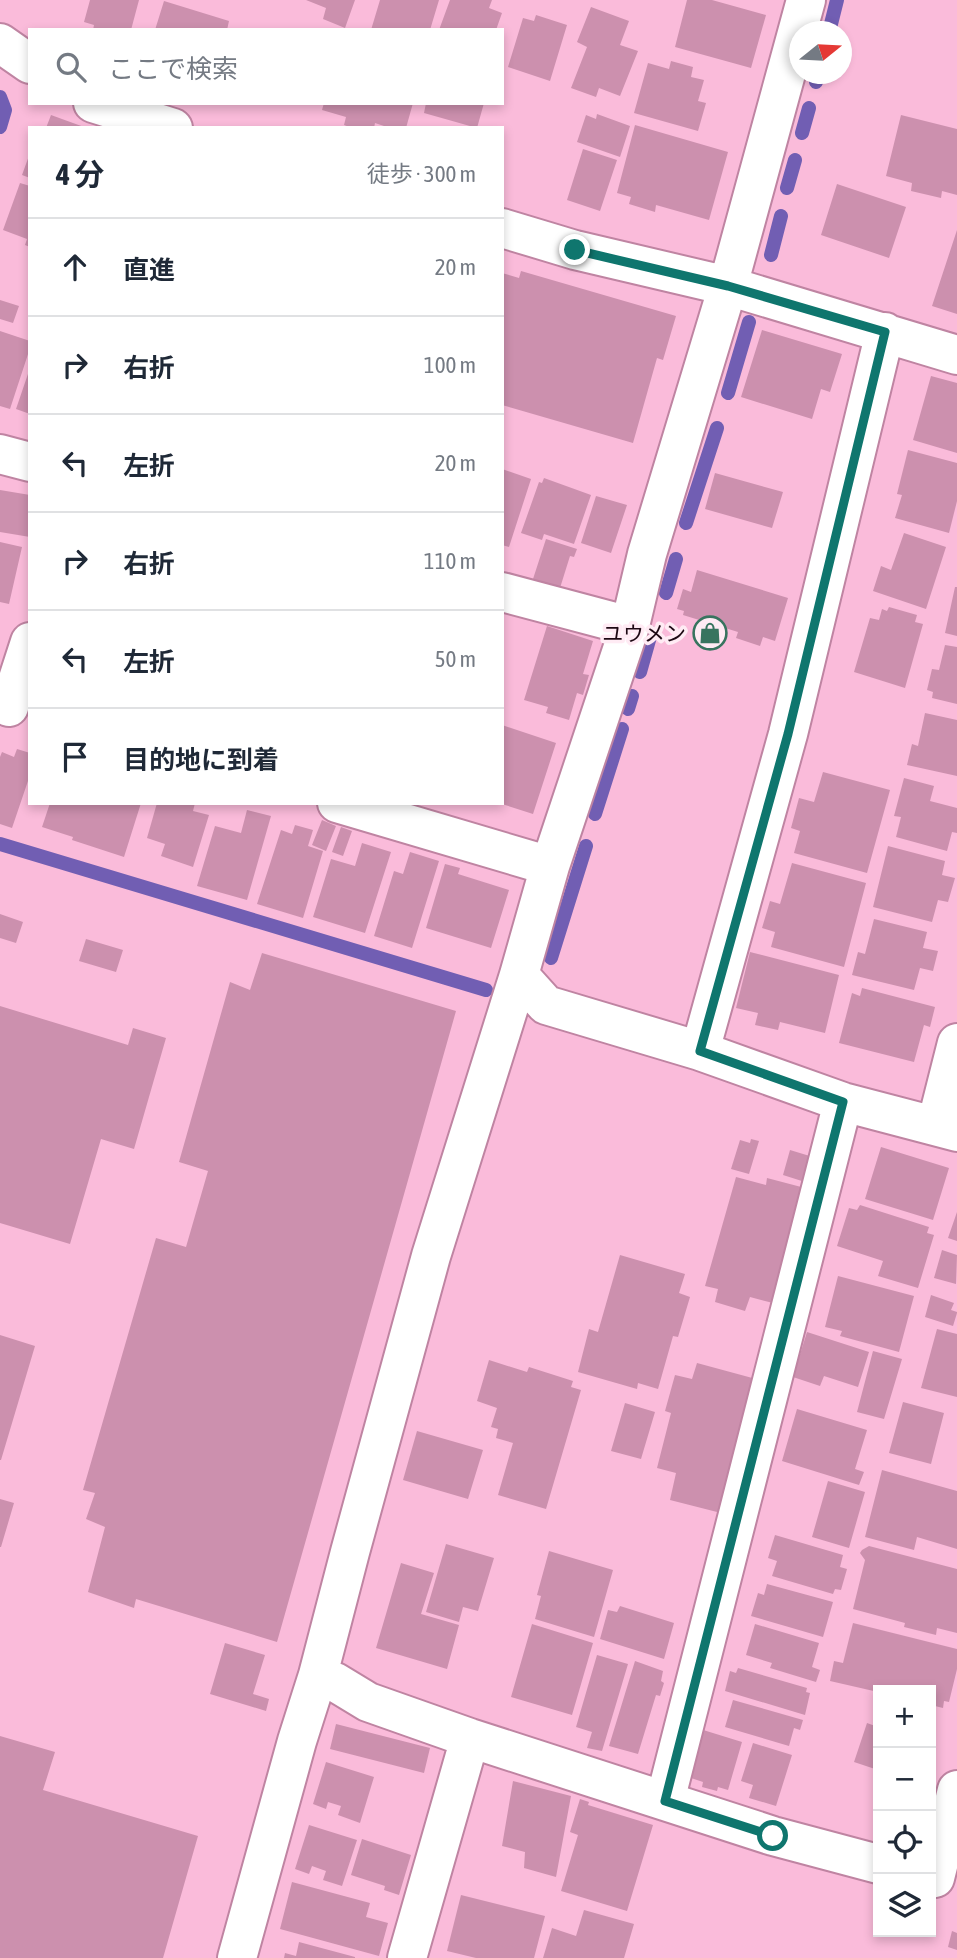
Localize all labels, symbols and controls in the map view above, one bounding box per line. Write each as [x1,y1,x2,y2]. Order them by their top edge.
north arrow [789,21,852,84]
search box [28,28,504,105]
icon: search [52,48,90,86]
text: ここで検索 [108,54,238,84]
text: 4 分 [56,157,104,191]
text: 徒歩 · 300 m [367,161,476,187]
route end [559,234,590,265]
icon: ahead [56,248,94,286]
text: 20 m [435,254,476,280]
text: 直進 [123,255,175,285]
icon: right [56,346,94,384]
text: 100 m [424,352,476,378]
text: 右折 [123,353,175,383]
icon: left [56,444,94,482]
text: 20 m [435,450,476,476]
text: 左折 [123,451,175,481]
icon: right [56,542,94,580]
text: 110 m [424,548,476,574]
text: 右折 [123,549,175,579]
shop icon: ユウメン [691,614,729,652]
place label: ユウメン [602,621,686,645]
icon: left [56,640,94,678]
text: 50 m [435,646,476,672]
text: 左折 [123,647,175,677]
icon: arrive [56,738,94,776]
text: 目的地に到着 [123,745,279,775]
map controls [873,1685,936,1937]
button: + [873,1685,936,1748]
button: − [873,1748,936,1811]
button: locate [873,1811,936,1874]
route start [757,1820,788,1851]
button: layers [873,1874,936,1937]

